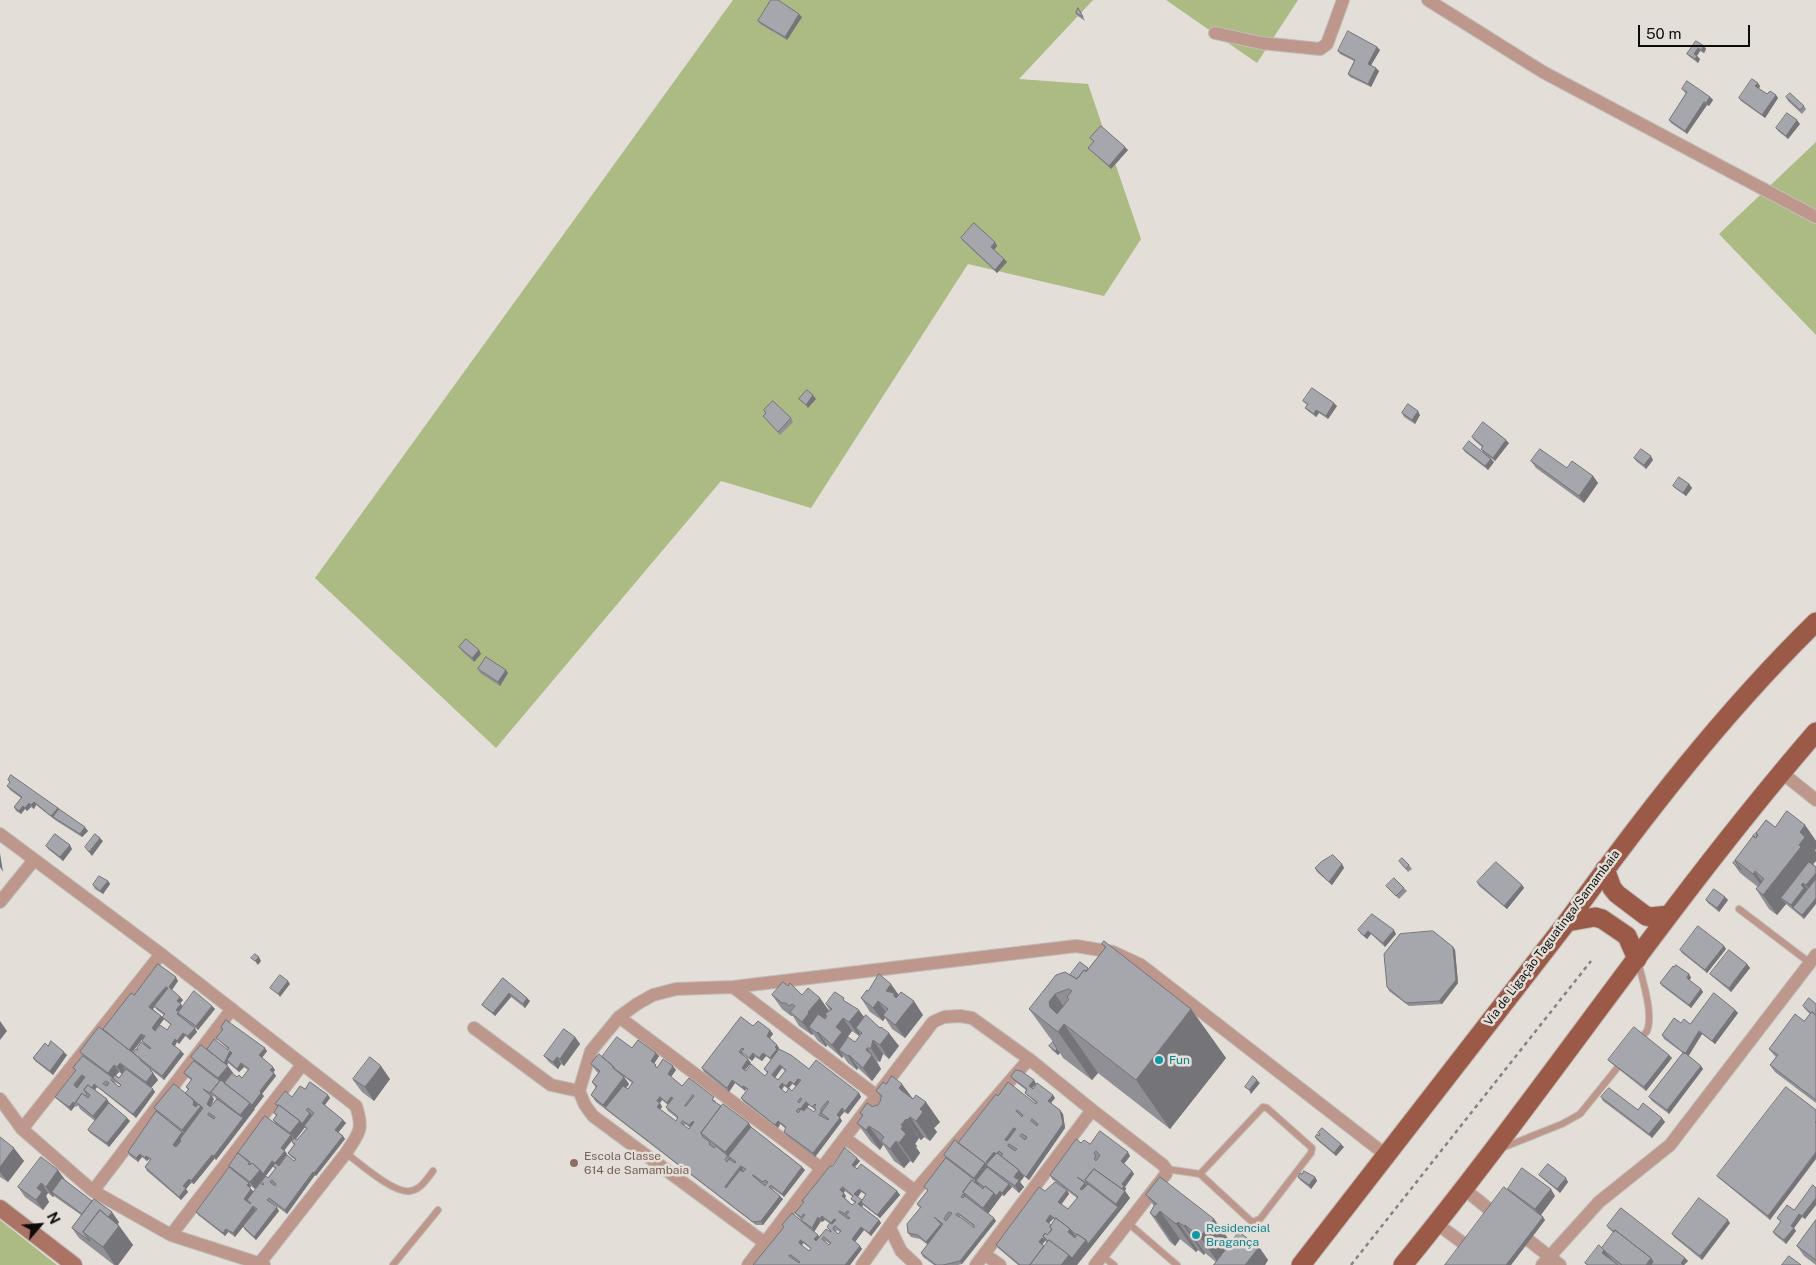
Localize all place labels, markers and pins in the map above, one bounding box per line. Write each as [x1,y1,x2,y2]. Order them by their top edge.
place label: Fun [1169,1053,1190,1067]
marker: Fun [1153,1054,1165,1066]
place label: Escola Classe 614 de Samambaia [584,1149,689,1177]
marker: Escola Classe 614 de Samambaia [568,1157,580,1169]
place label: Residencial Bragança [1206,1221,1270,1249]
marker: Residencial Bragança [1190,1229,1202,1241]

